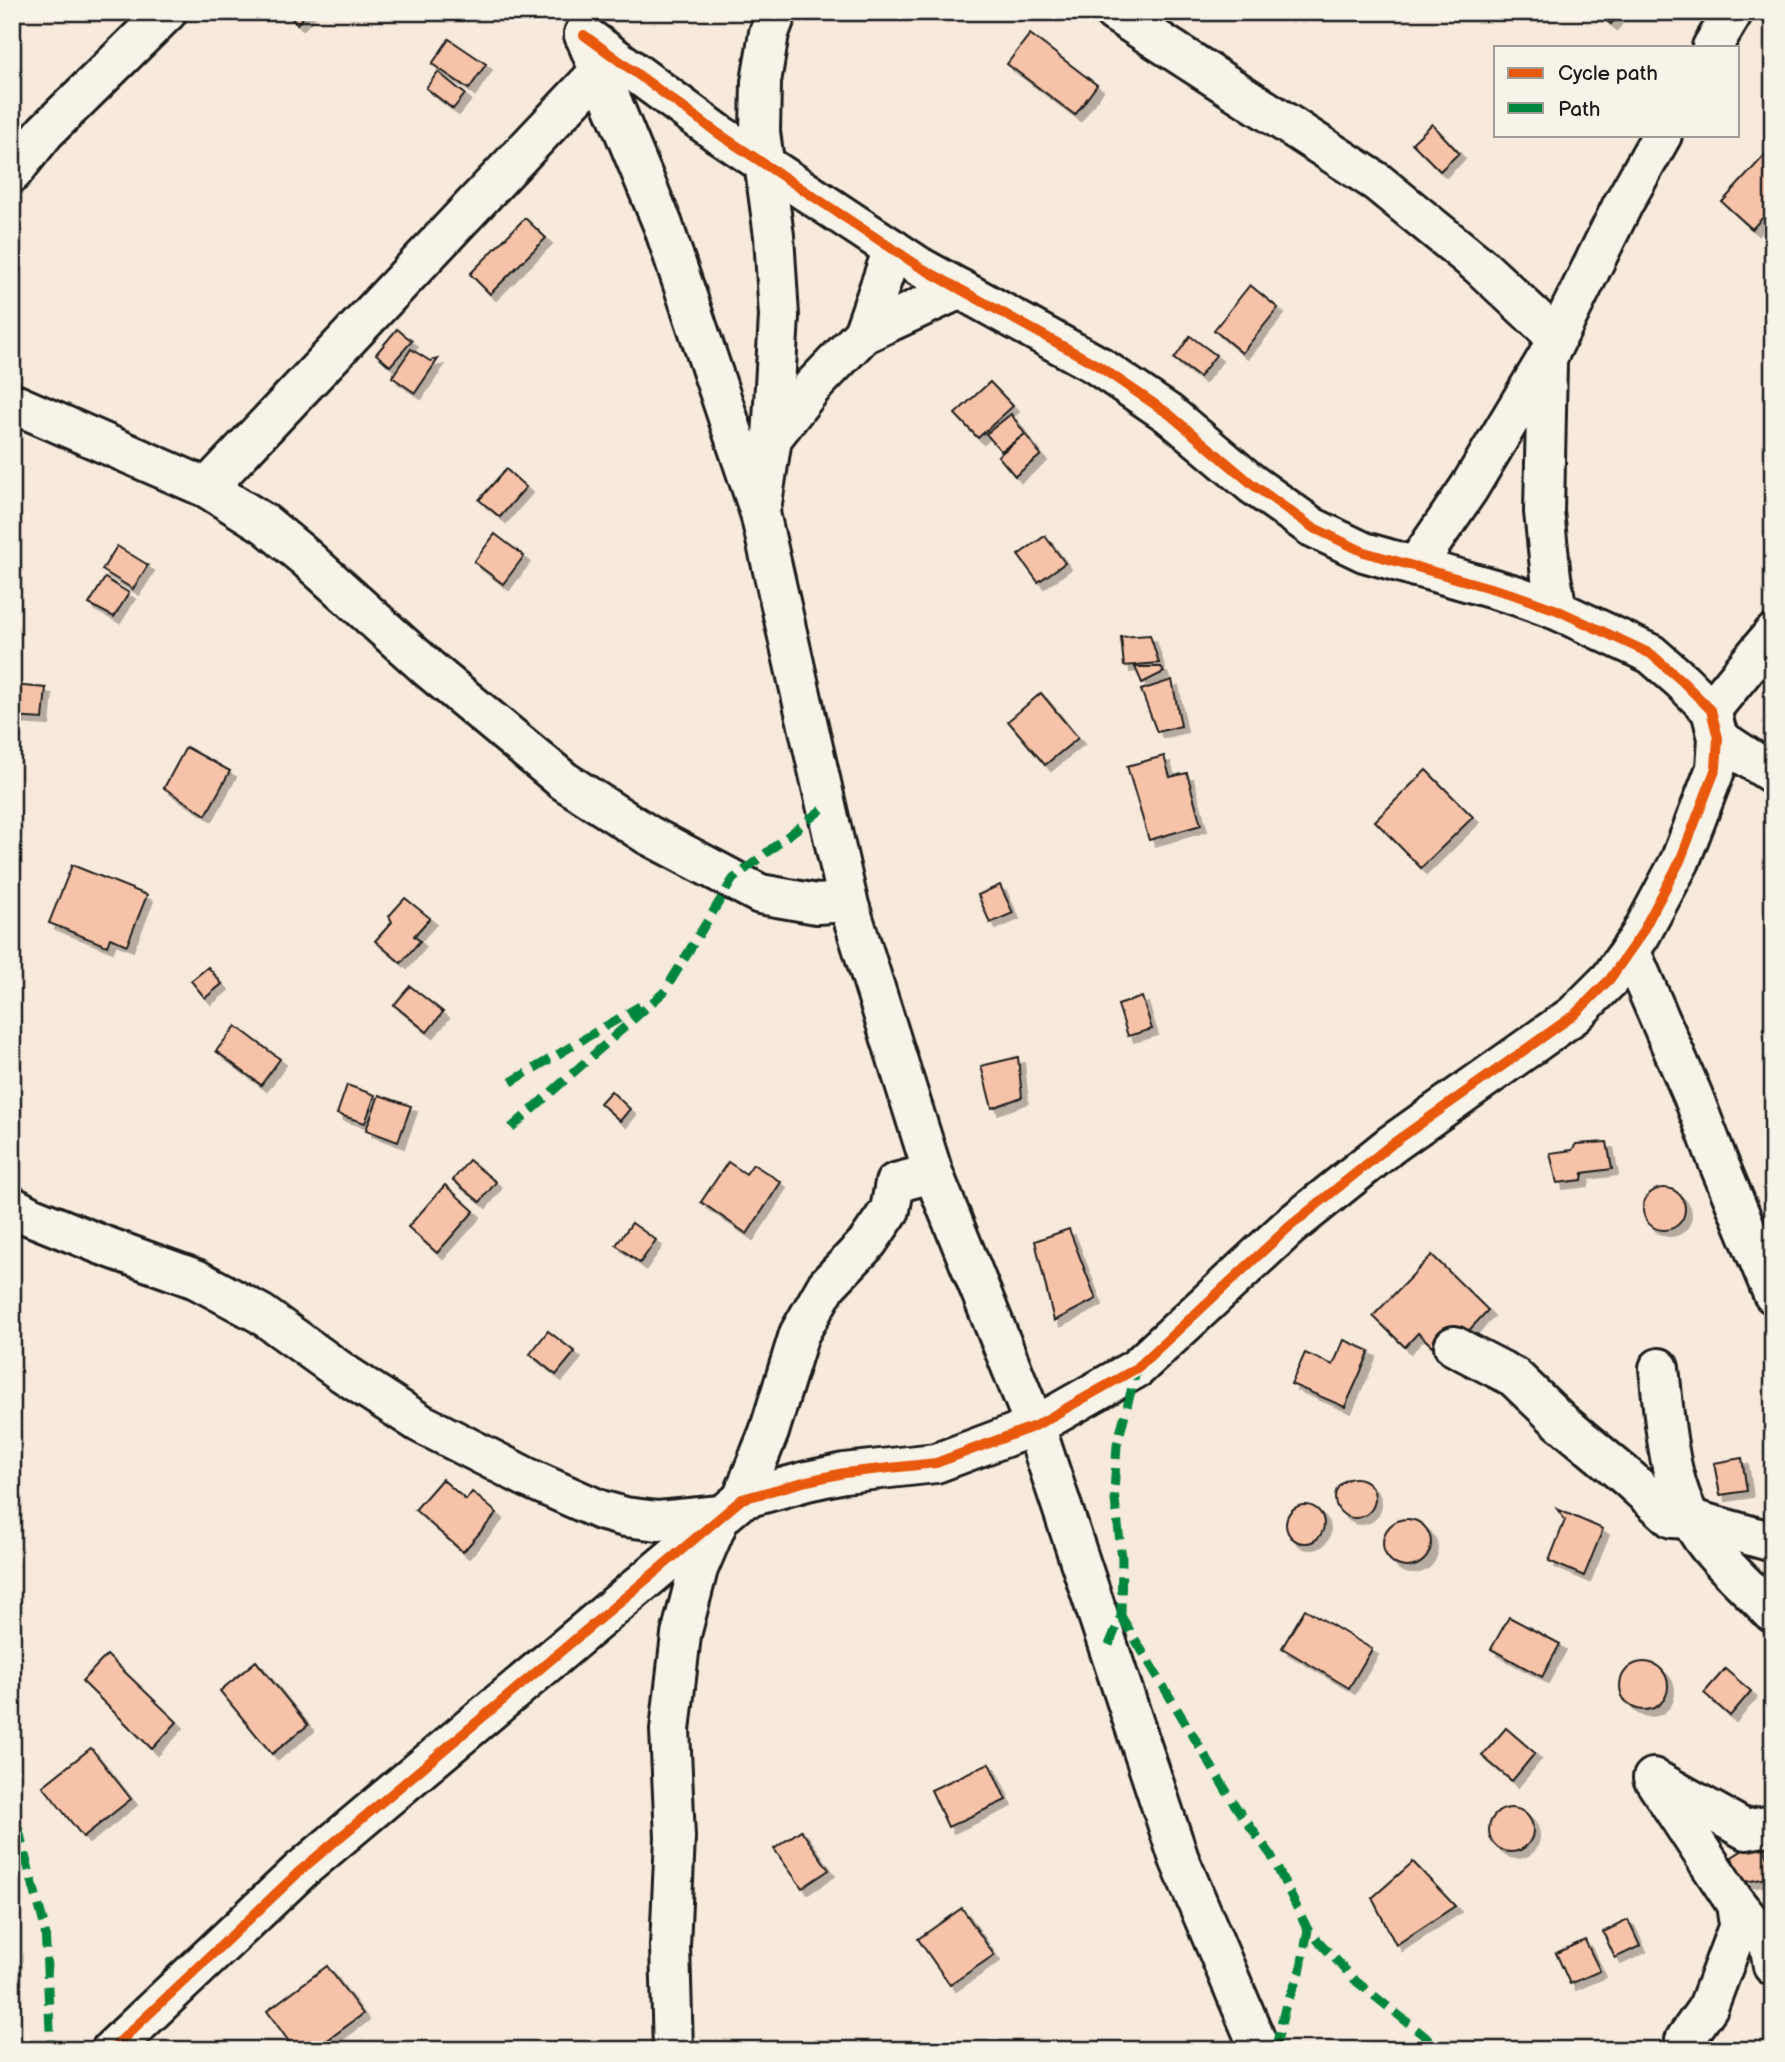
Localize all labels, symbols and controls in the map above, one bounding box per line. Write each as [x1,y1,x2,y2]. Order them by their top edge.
legend [1494,46,1740,136]
text: Cycle path [1558,61,1658,86]
text: Path [1558,97,1600,122]

